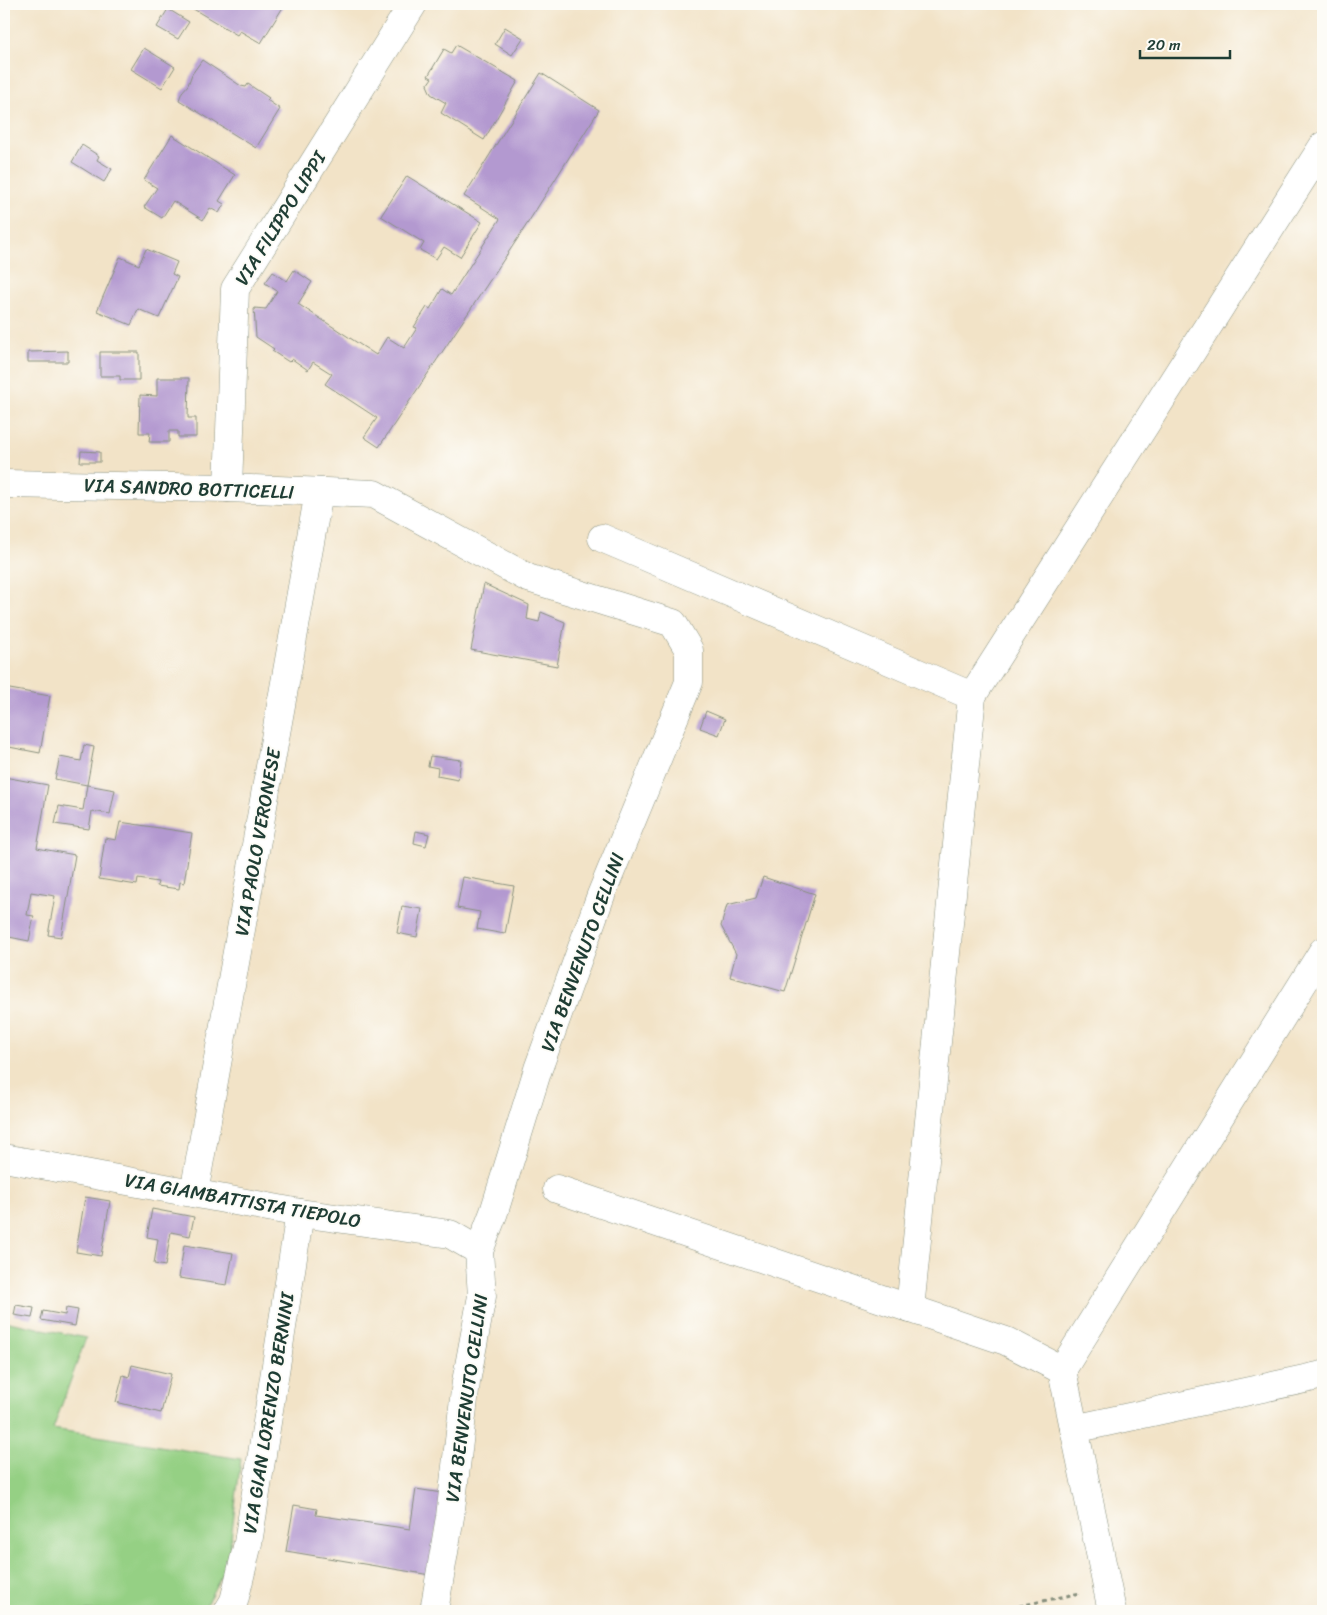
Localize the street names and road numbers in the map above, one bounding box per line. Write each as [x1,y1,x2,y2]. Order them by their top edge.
street label: VIA FILIPPO LIPPI [226,143,336,292]
street label: VIA SANDRO BOTTICELLI [83,468,295,509]
street label: VIA PAOLO VERONESE [225,744,290,939]
street label: VIA BENVENUTO CELLINI [531,848,634,1056]
street label: VIA GIAMBATTISTA TIEPOLO [122,1163,364,1238]
street label: VIA GIAN LORENZO BERNINI [233,1289,304,1536]
street label: VIA BENVENUTO CELLINI [436,1292,497,1504]

